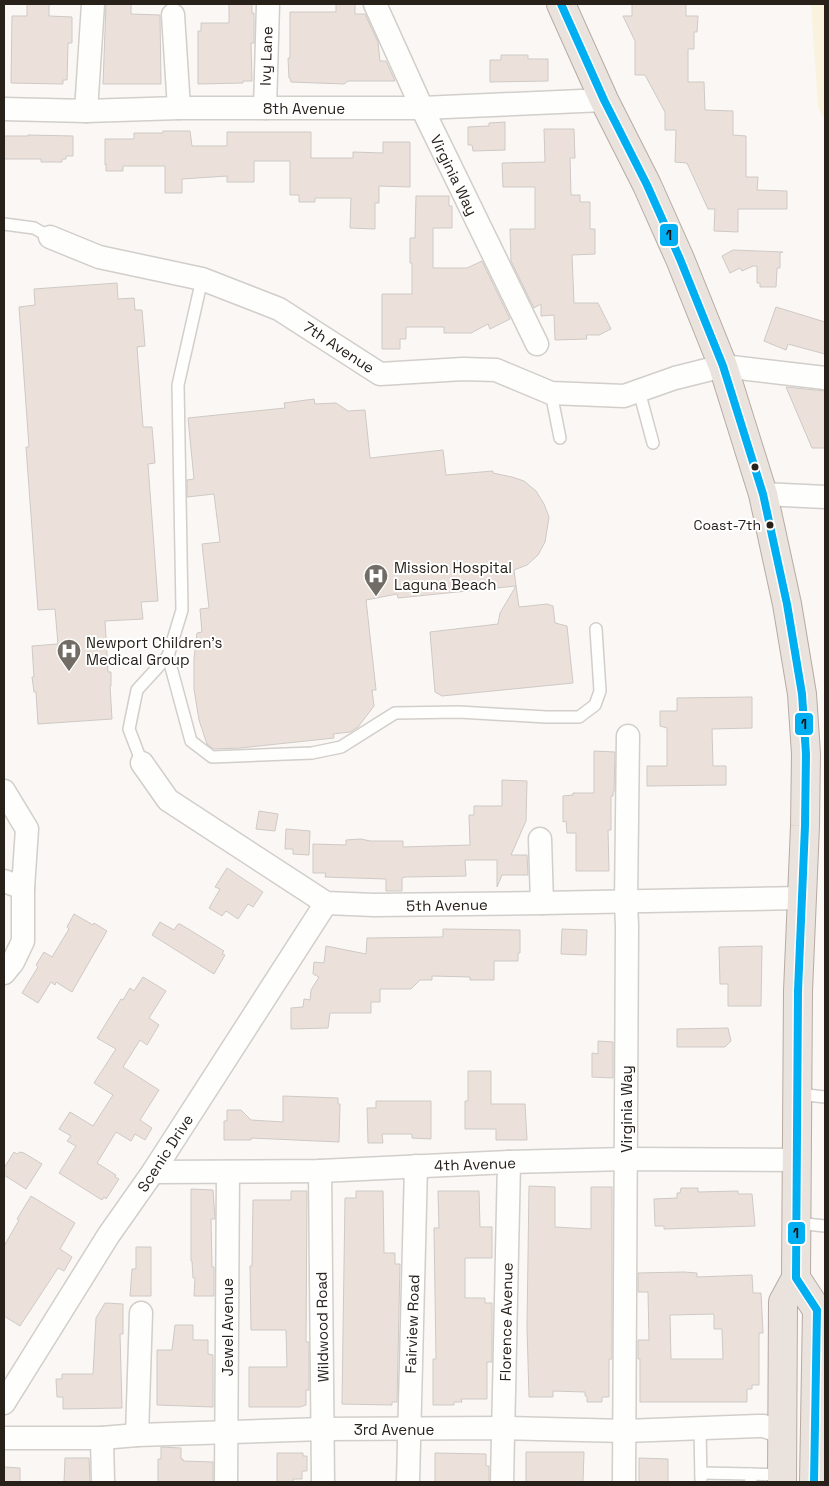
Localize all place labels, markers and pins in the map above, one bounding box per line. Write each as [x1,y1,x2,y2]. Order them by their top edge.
unlabelled marker [750,462,760,472]
place label: Coast-7th [693,516,761,534]
marker: Coast-7th [765,520,775,530]
place label: Mission Hospital Laguna Beach [394,558,512,594]
hospital icon: Mission Hospital Laguna Beach [363,563,389,597]
place label: Newport Children's Medical Group [86,633,223,669]
hospital icon: Newport Children's Medical Group [56,638,82,672]

